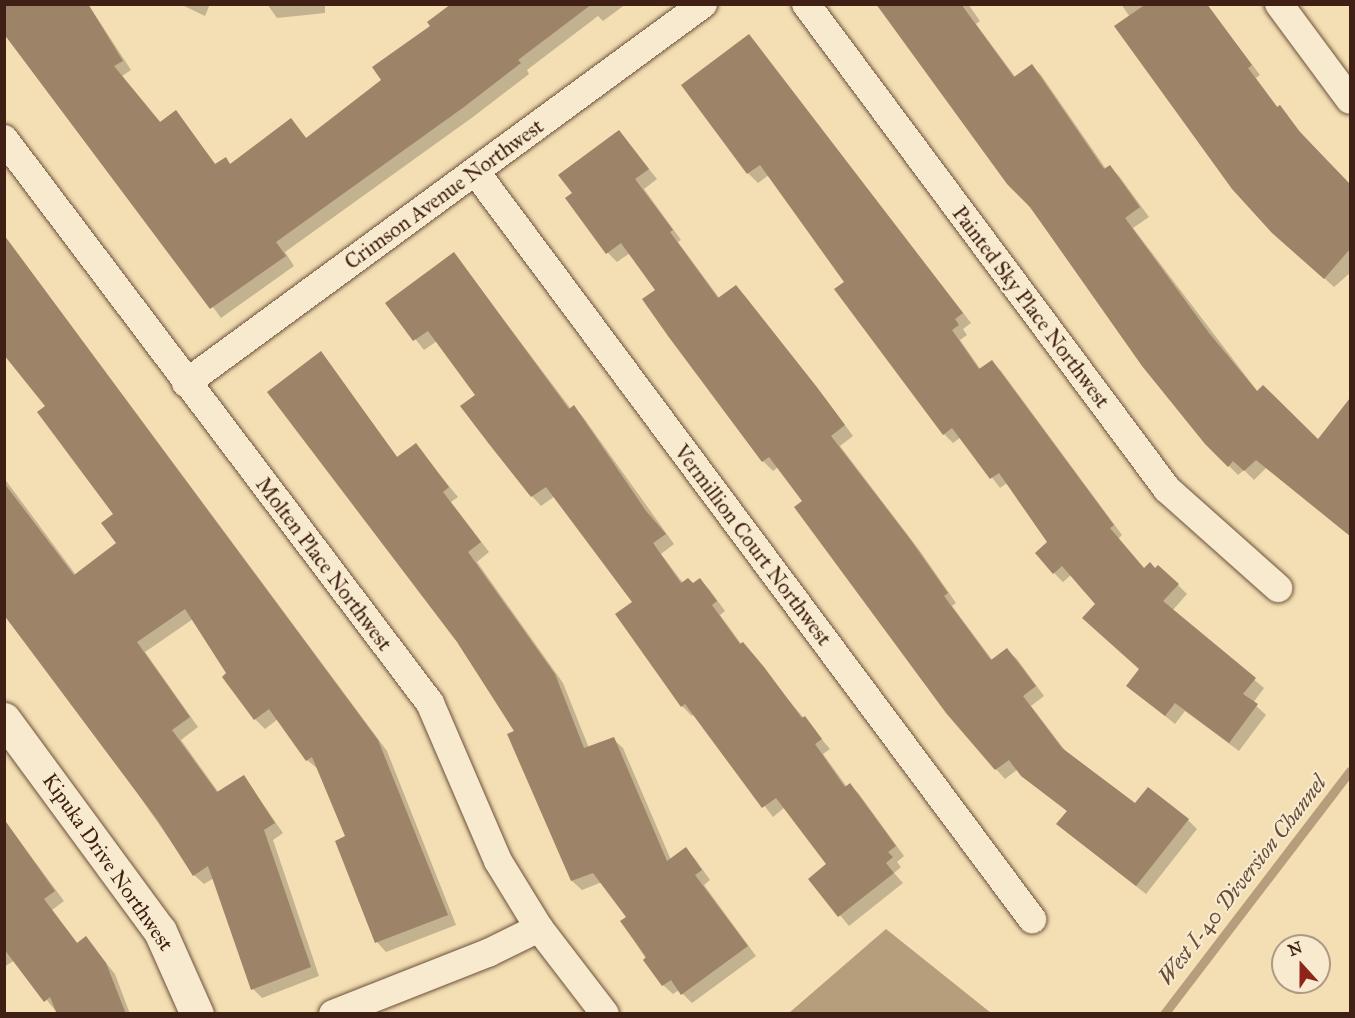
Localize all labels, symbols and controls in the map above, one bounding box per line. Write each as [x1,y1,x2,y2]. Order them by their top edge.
street label: Crimson Avenue Northwest [340,113,548,275]
street label: Painted Sky Place Northwest [947,201,1115,413]
street label: Vermillion Court Northwest [669,440,837,650]
street label: Molten Place Northwest [251,472,397,656]
street label: Kipuka Drive Northwest [37,768,179,956]
water label: West I-40 Diversion Channel [1152,770,1332,990]
north arrow [1271,934,1331,994]
text: N [1285,937,1305,960]

